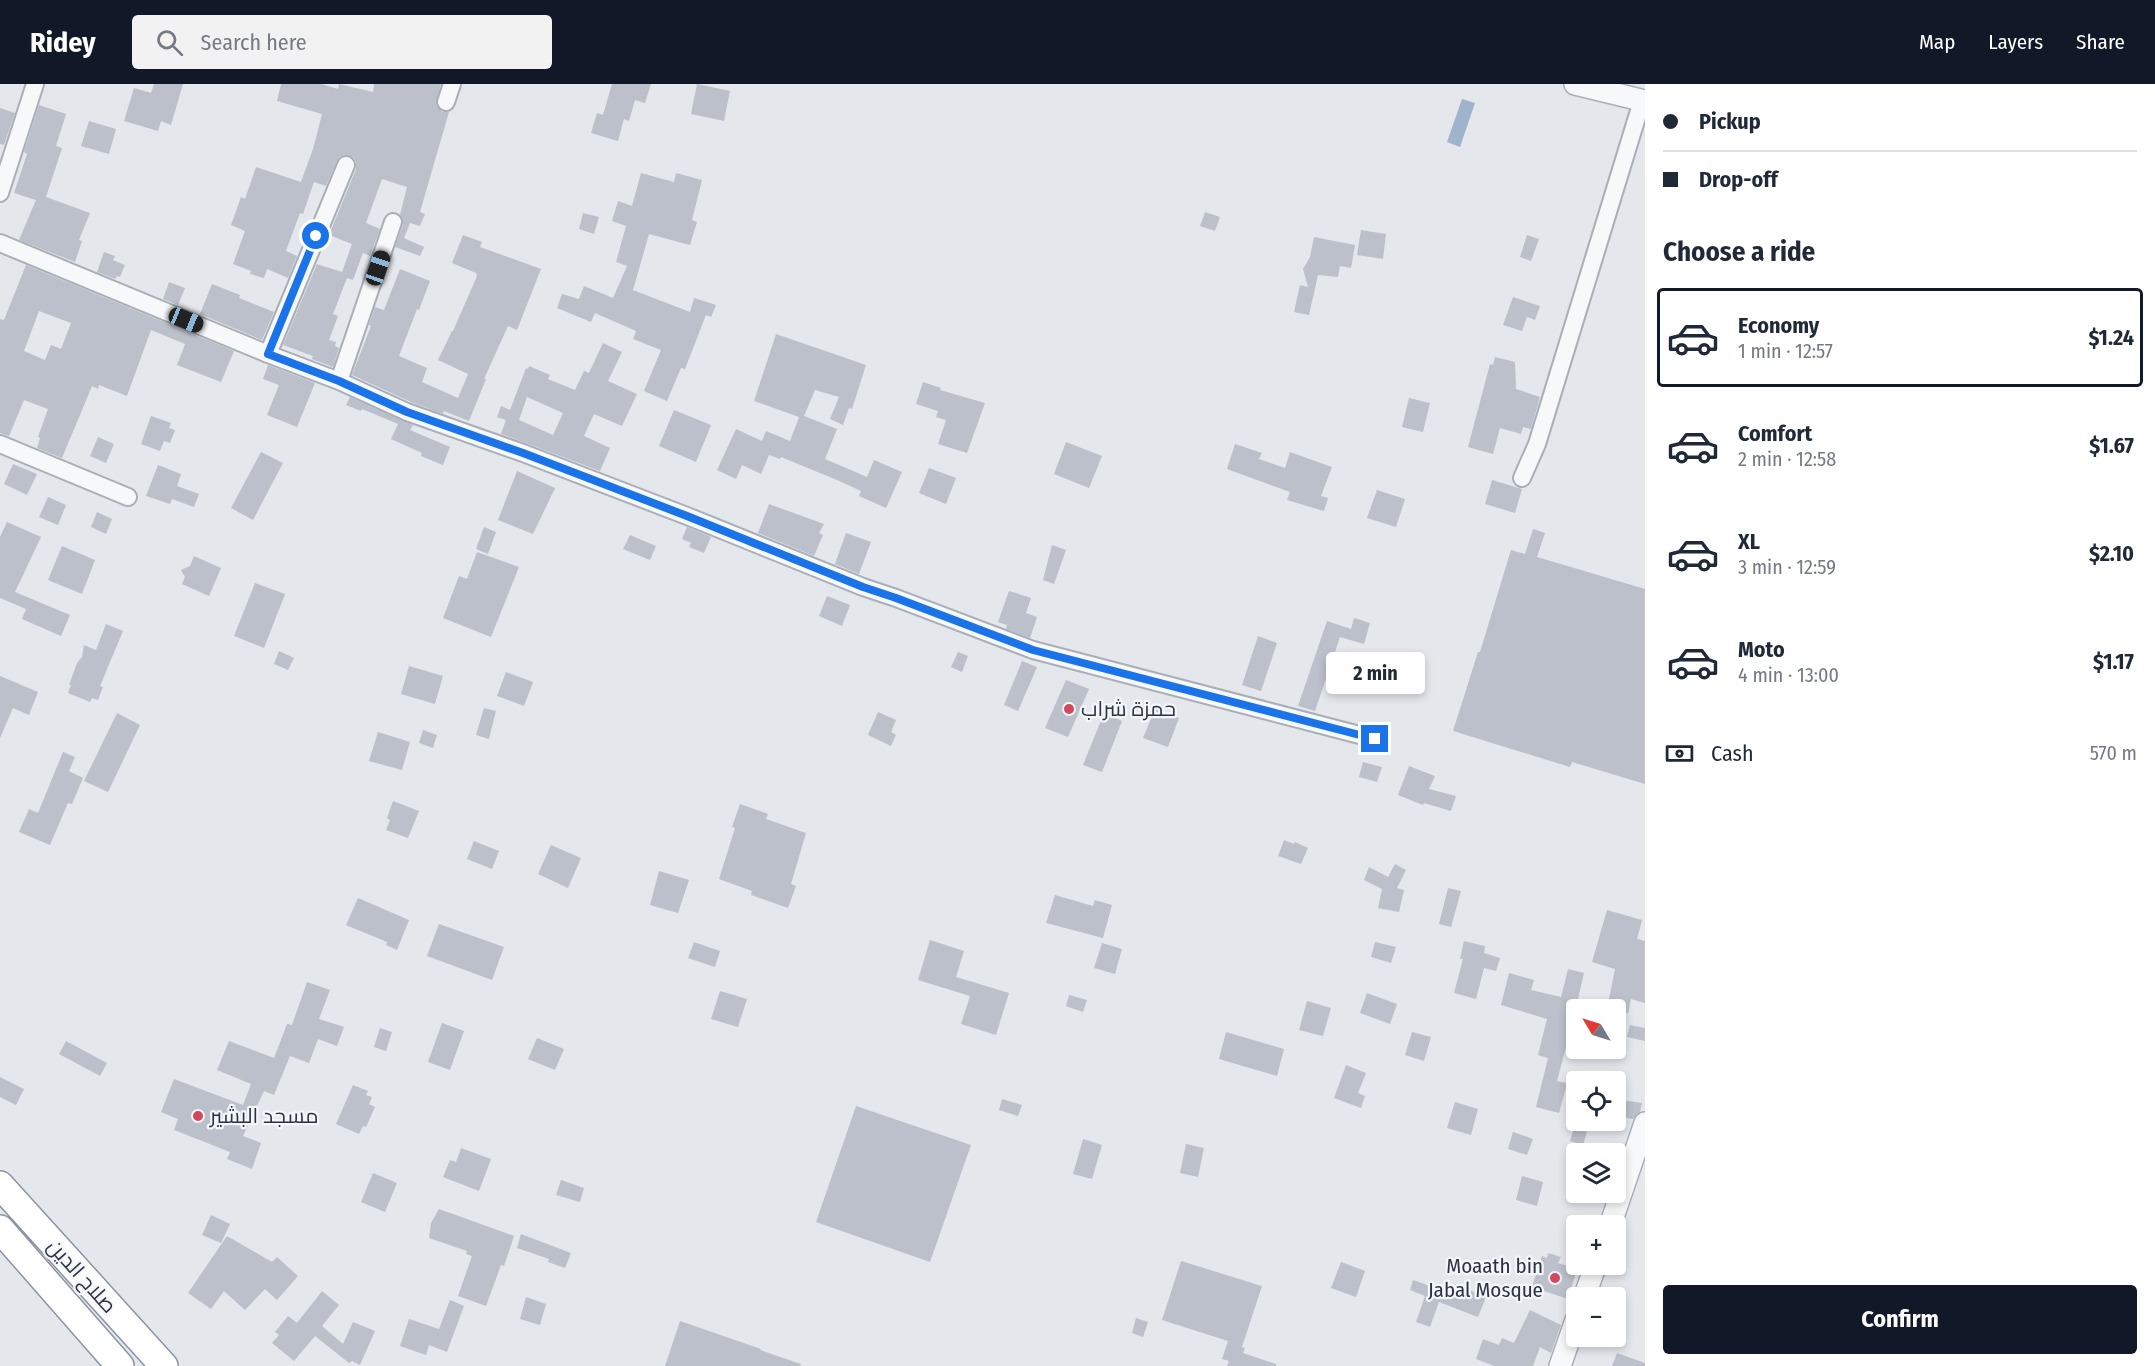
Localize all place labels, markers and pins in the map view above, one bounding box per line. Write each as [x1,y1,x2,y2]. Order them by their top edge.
place label: حمزة شراب [1081,696,1176,722]
marker: حمزة شراب [1062,702,1076,716]
place label: مسجد البشير [209,1103,319,1129]
marker: مسجد البشير [191,1109,205,1123]
place label: Moaath bin Jabal Mosque [1428,1253,1543,1303]
marker: Moaath bin Jabal Mosque [1548,1271,1562,1285]

